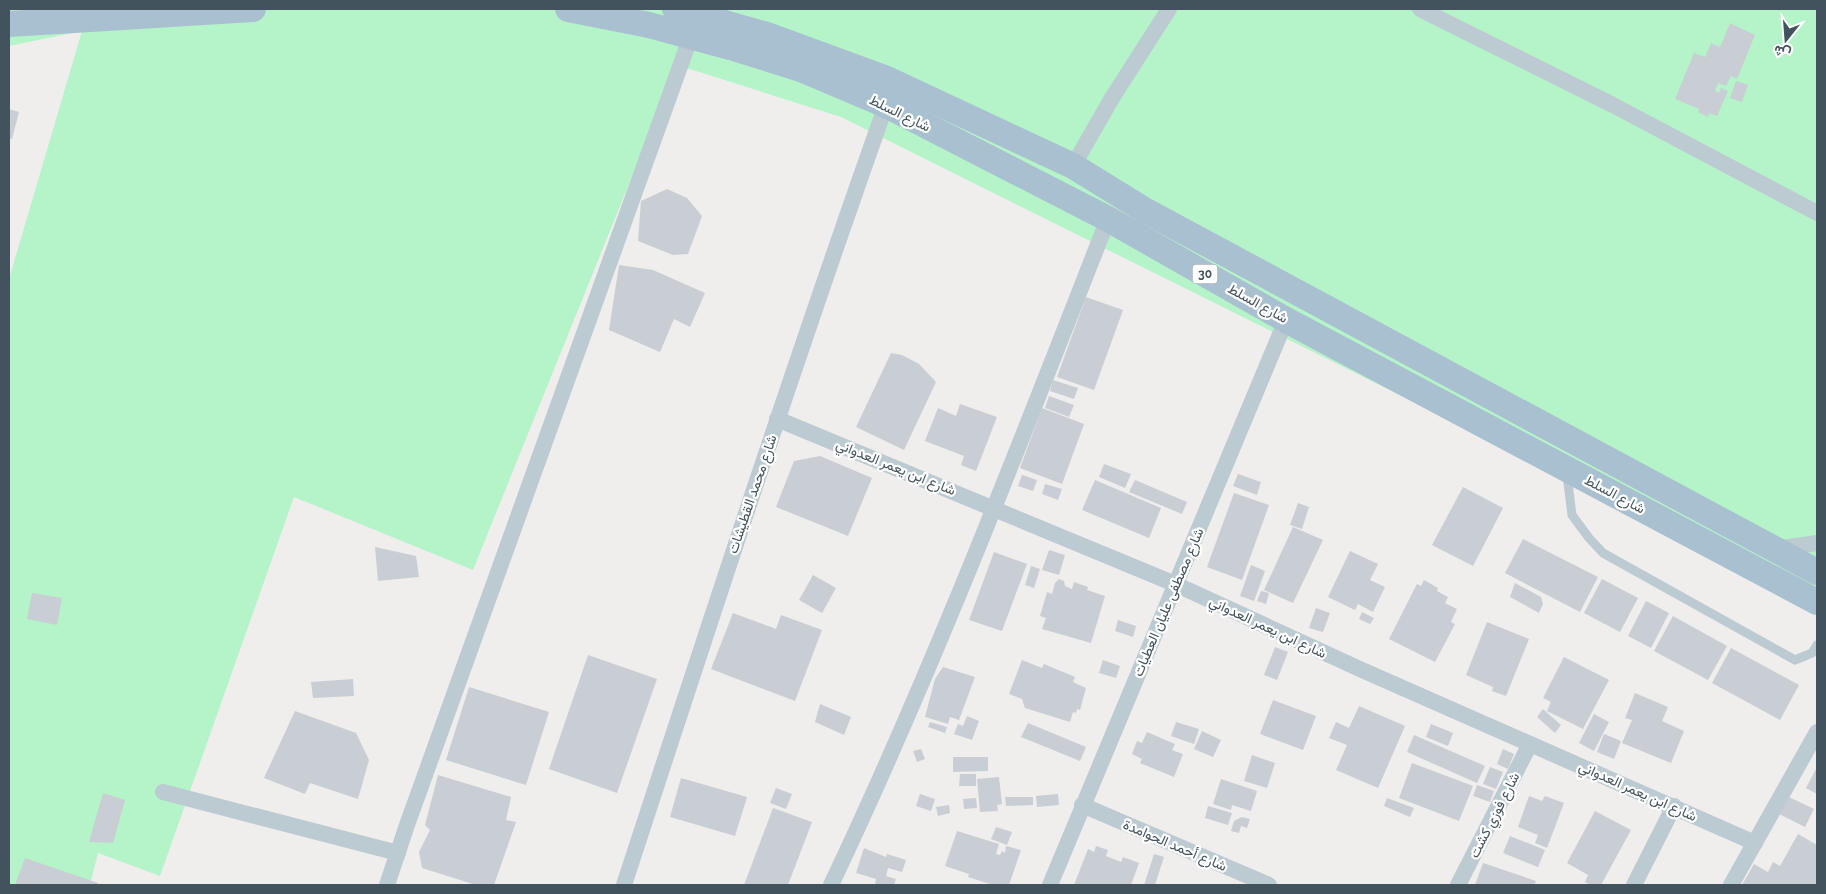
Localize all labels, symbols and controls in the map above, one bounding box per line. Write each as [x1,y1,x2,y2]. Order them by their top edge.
north arrow [1761,15,1811,65]
text: ش [1772,41,1793,63]
street label: شارع السلط [866,91,933,137]
road number: 30 [1192,264,1218,284]
street label: شارع السلط [1224,280,1291,329]
street label: شارع محمد القطيشات [724,433,783,556]
street label: شارع ابن يعمر العدواني [832,436,958,502]
street label: شارع السلط [1581,471,1648,519]
street label: شارع مصطفى عليان العطيات [1129,525,1209,680]
street label: شارع ابن يعمر العدواني [1205,593,1329,665]
street label: شارع ابن يعمر العدواني [1575,758,1699,828]
street label: شارع فوزي كشت [1466,770,1526,862]
street label: شارع أحمد الحوامدة [1120,816,1229,877]

